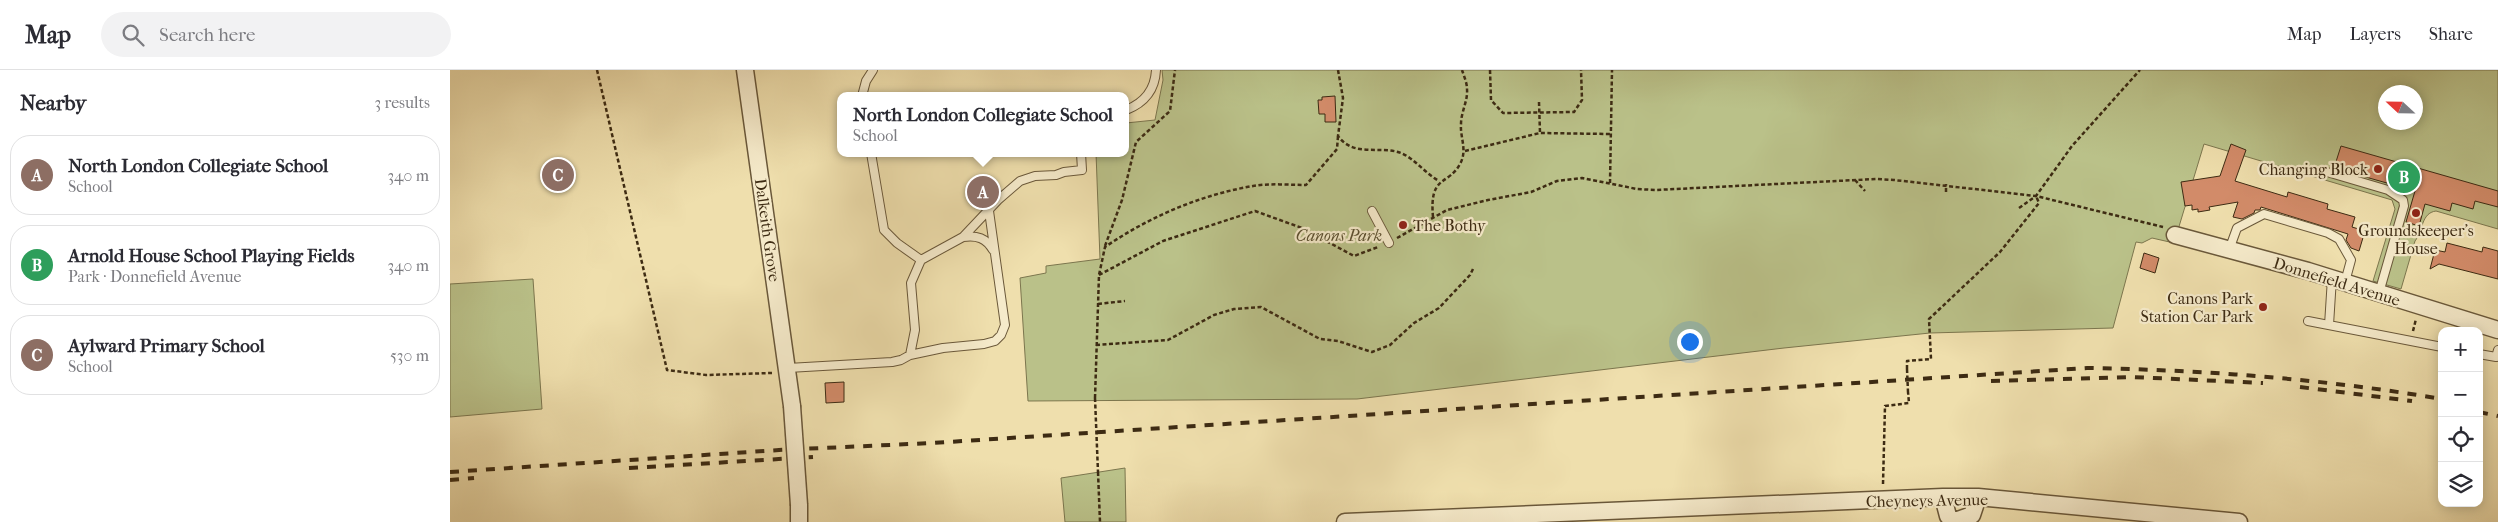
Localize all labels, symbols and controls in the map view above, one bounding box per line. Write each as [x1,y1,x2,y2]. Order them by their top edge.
search box [101,12,451,57]
text: Map [25,21,71,49]
icon: search [119,21,147,49]
text: Search here [159,24,255,46]
text: Map [2287,24,2321,45]
text: Layers [2349,24,2401,45]
text: Share [2429,24,2473,45]
north arrow [2378,85,2423,130]
text: Nearby [20,91,86,115]
popup [837,92,1129,157]
text: 3 results [374,93,430,112]
text: North London Collegiate School [853,104,1113,126]
text: School [853,126,898,145]
text: North London Collegiate School [68,155,328,177]
pin: C [542,156,574,194]
pin: B [2388,158,2420,196]
place label: Changing Block [2259,160,2369,179]
marker: Changing Block [2372,163,2384,175]
text: A [32,166,42,185]
text: 340 m [387,166,429,185]
pin: A [967,173,999,211]
text: School [68,177,113,196]
street label: Dalkeith Grove [751,177,784,283]
marker: Groundskeeper's House [2410,207,2422,219]
place label: The Bothy [1413,216,1486,235]
marker: The Bothy [1397,219,1409,231]
place label: Groundskeeper's House [2358,221,2474,258]
park label: Canons Park [1296,226,1382,245]
text: Arnold House School Playing Fields [68,245,355,267]
street label: Donnefield Avenue [2271,253,2403,310]
text: B [32,256,42,275]
text: 340 m [387,256,429,275]
text: Park · Donnefield Avenue [68,267,241,286]
place label: Canons Park Station Car Park [2140,289,2254,326]
marker: Canons Park Station Car Park [2257,301,2269,313]
map controls [2438,327,2483,507]
button: + [2438,327,2483,372]
your location [1677,329,1703,355]
text: Aylward Primary School [68,335,265,357]
text: C [32,346,42,365]
text: 530 m [390,346,429,365]
text: School [68,357,113,376]
button: − [2438,372,2483,417]
button: locate [2438,417,2483,462]
button: layers [2438,462,2483,507]
street label: Cheyneys Avenue [1866,490,1988,511]

